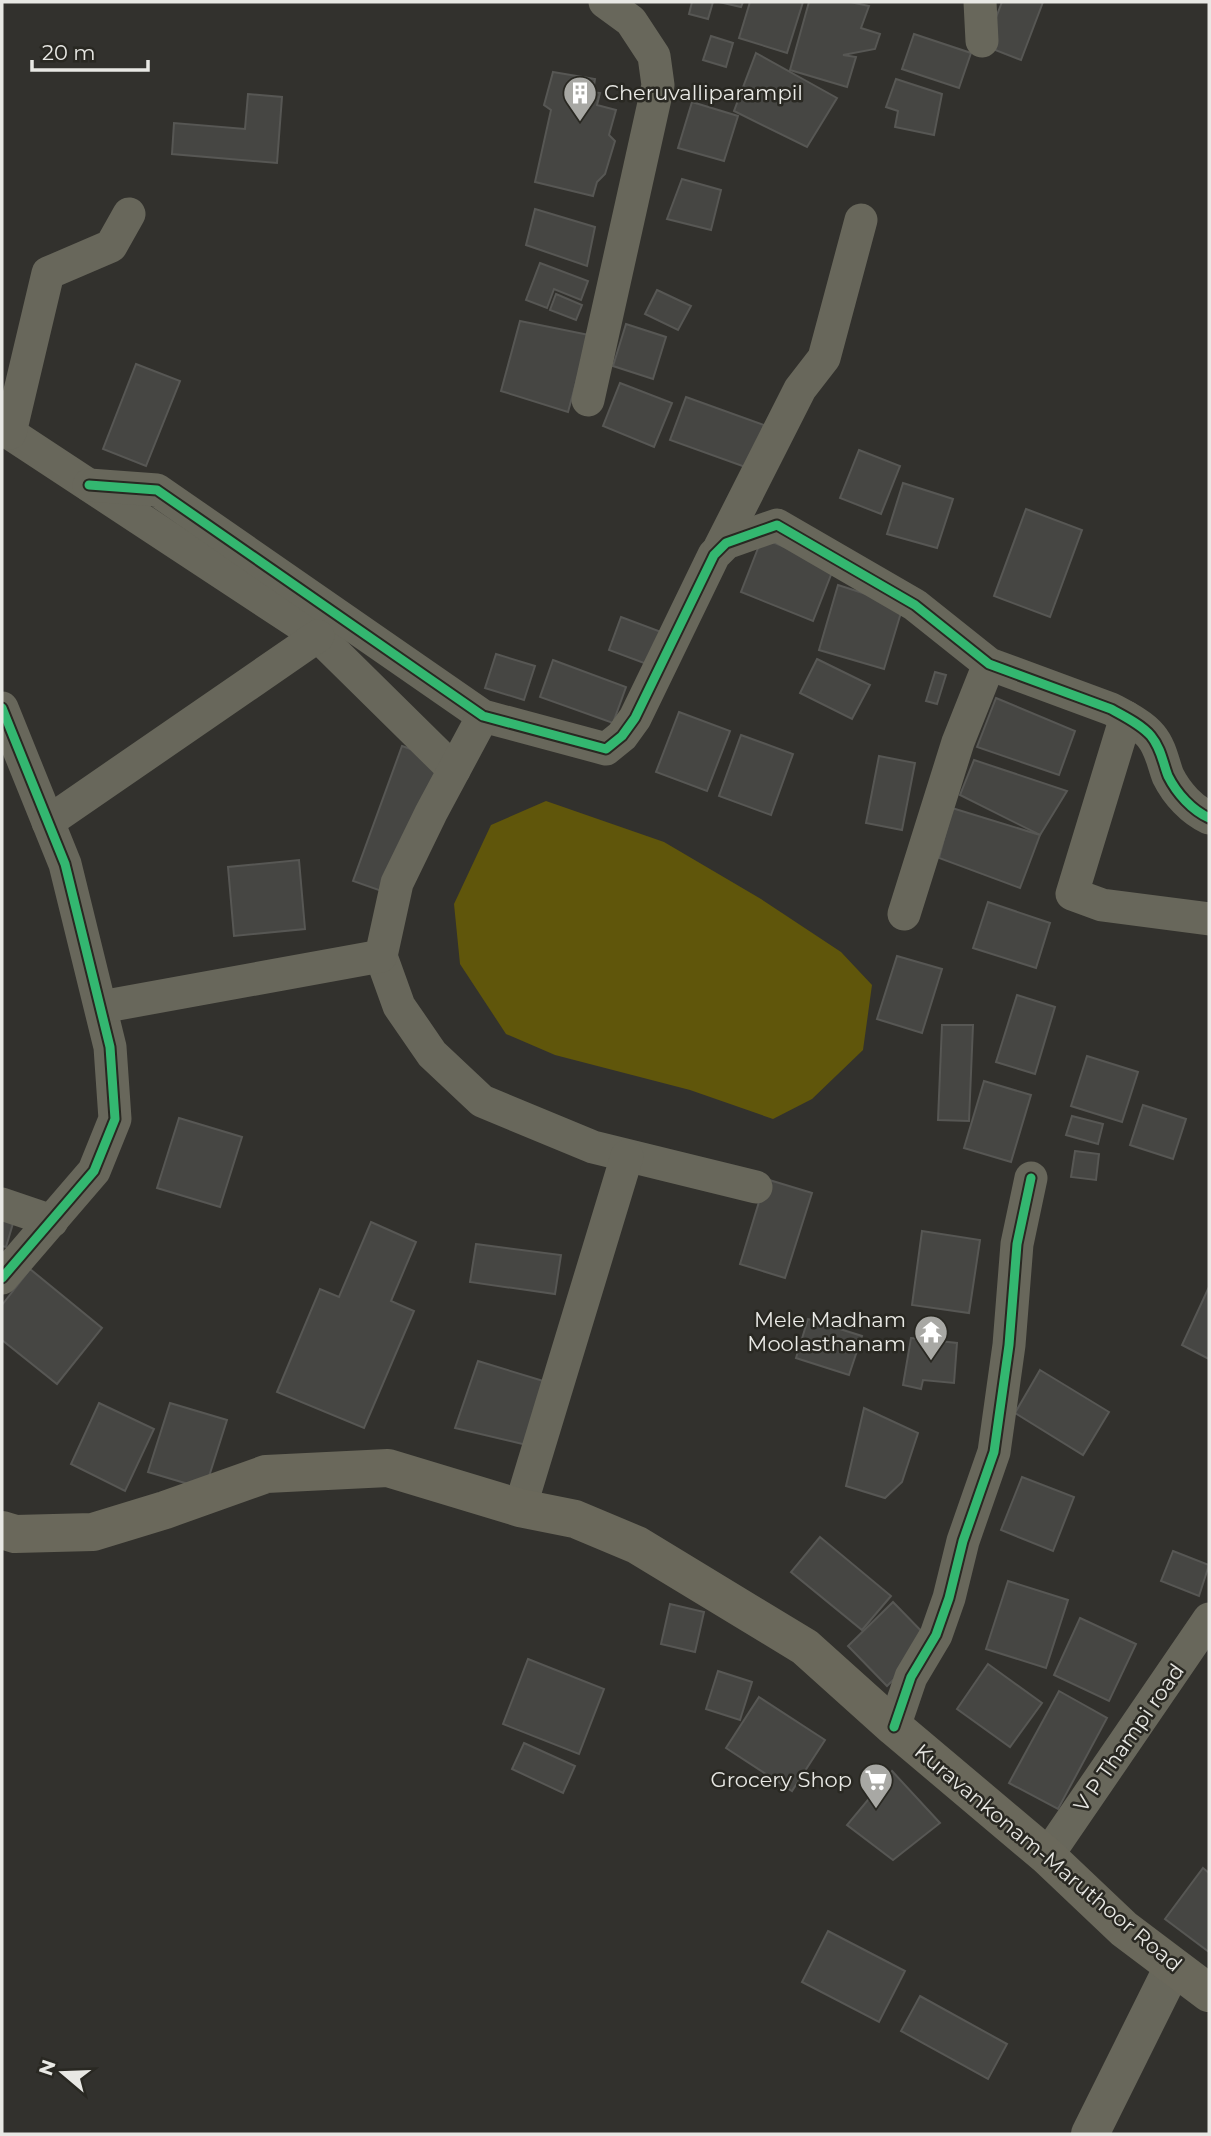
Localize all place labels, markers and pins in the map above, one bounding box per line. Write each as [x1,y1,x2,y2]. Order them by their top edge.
building icon: Cheruvalliparampil [561,74,599,123]
place label: Cheruvalliparampil [604,80,803,105]
place label: Mele Madham Moolasthanam [747,1307,906,1356]
temple icon: Mele Madham Moolasthanam [912,1313,950,1362]
supermarket icon: Grocery Shop [857,1761,895,1810]
place label: Grocery Shop [710,1767,852,1792]

